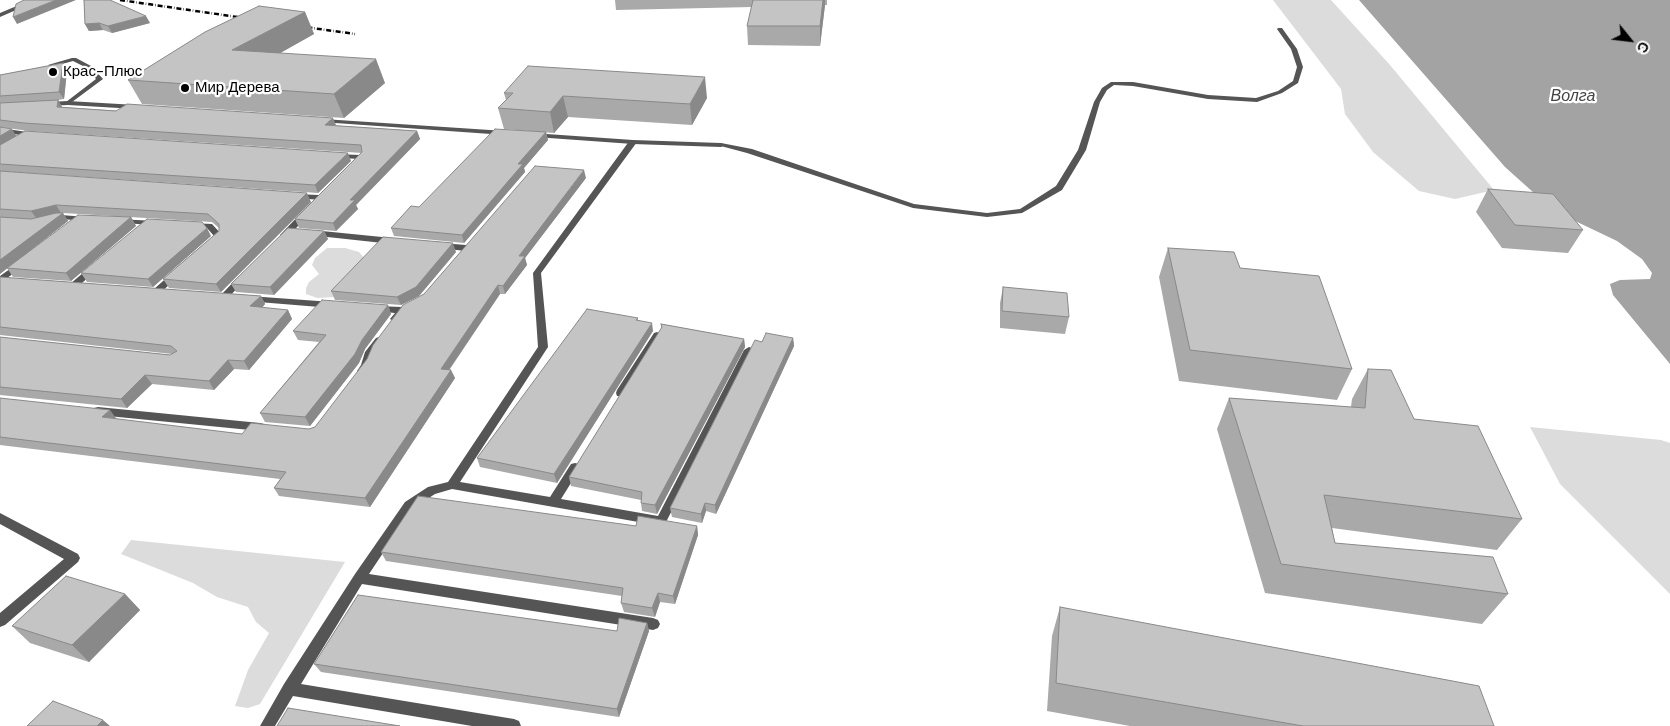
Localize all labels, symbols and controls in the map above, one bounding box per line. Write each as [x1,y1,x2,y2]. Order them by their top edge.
north arrow [1605,15,1655,65]
text: С [1633,38,1653,56]
place label: Крас-Плюс [63,63,142,81]
marker: Крас-Плюс [47,66,59,78]
place label: Мир Дерева [195,79,280,97]
marker: Мир Дерева [179,82,191,94]
water label: Волга [1551,87,1595,107]

